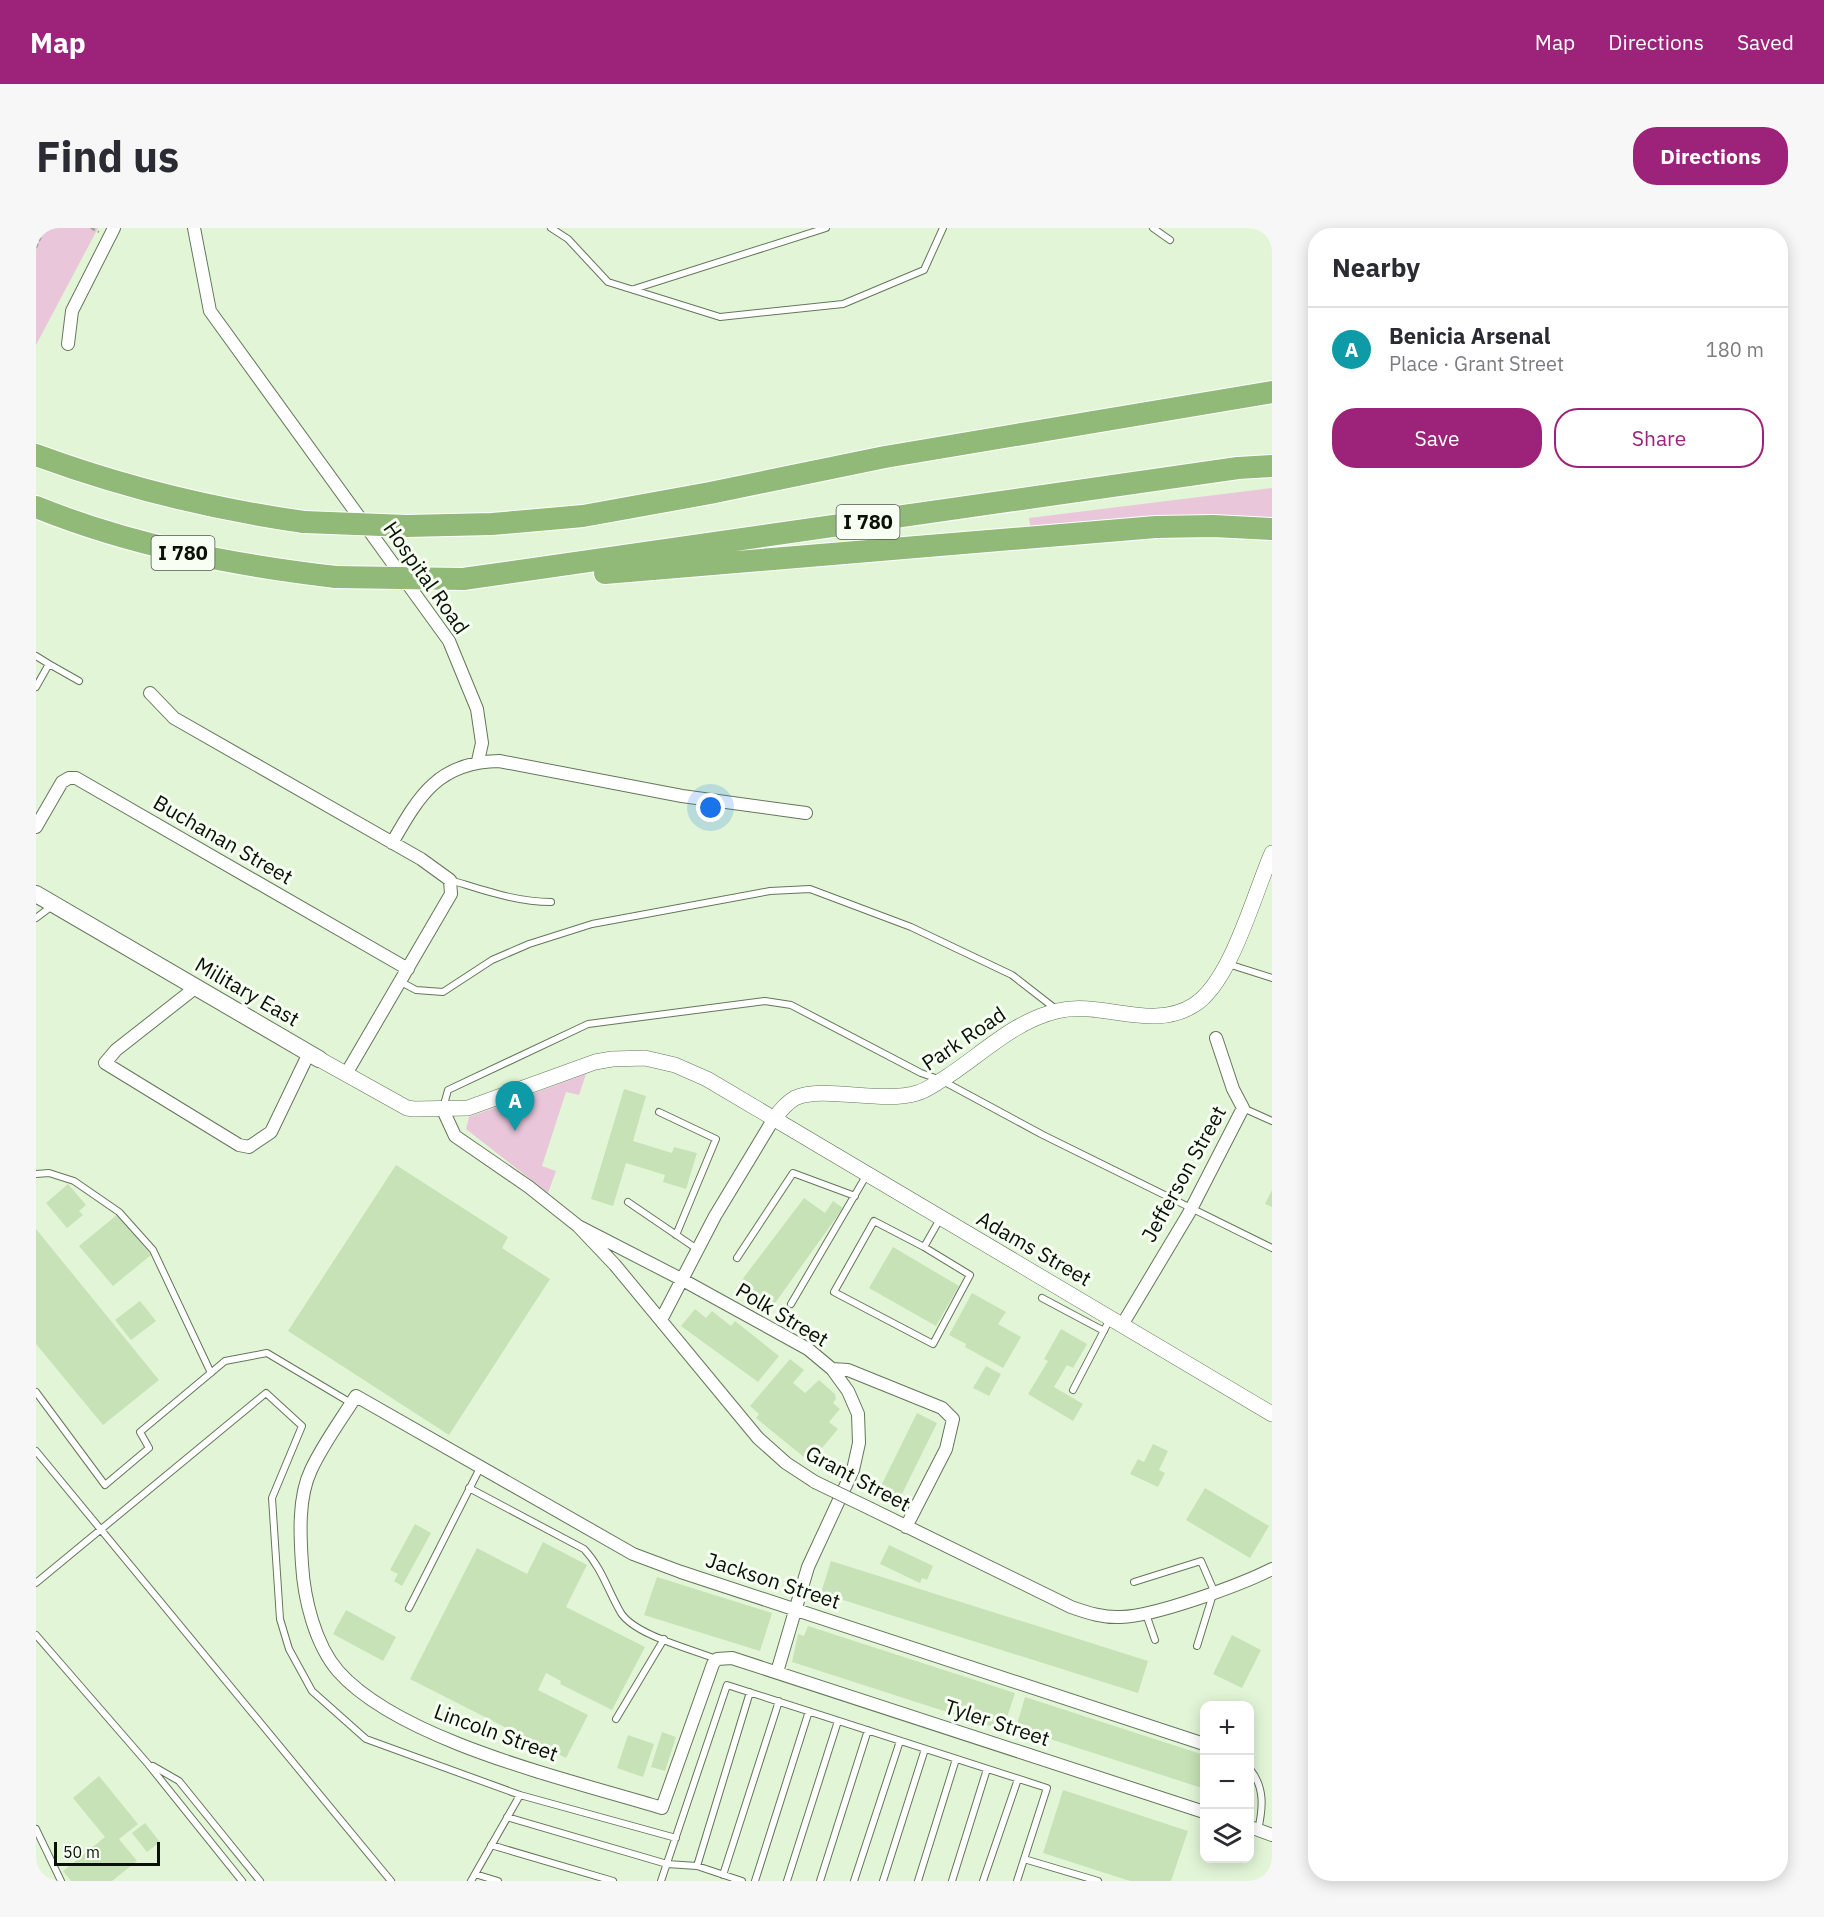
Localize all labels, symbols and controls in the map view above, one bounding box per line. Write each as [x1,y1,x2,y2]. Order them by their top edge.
text: Map [30,24,86,61]
text: Map [1535,28,1575,56]
text: Directions [1608,28,1704,56]
text: Saved [1737,28,1794,56]
button: Directions [1633,127,1788,185]
text: Find us [36,129,179,184]
text: Nearby [1332,250,1420,284]
text: Benicia Arsenal [1389,321,1551,350]
text: A [1345,336,1358,363]
text: 180 m [1706,336,1764,363]
text: Place · Grant Street [1389,350,1564,377]
button: Save [1332,408,1542,468]
button: Share [1554,408,1764,468]
road number: I 780 [836,505,900,539]
street label: Hospital Road [378,515,476,639]
road number: I 780 [152,536,214,570]
street label: Buchanan Street [149,788,298,891]
your location [696,793,725,822]
street label: Military East [190,950,305,1032]
street label: Park Road [916,1000,1011,1077]
pin: A [496,1082,534,1131]
street label: Jefferson Street [1134,1100,1232,1247]
street label: Adams Street [972,1204,1097,1292]
street label: Polk Street [731,1276,834,1353]
street label: Grant Street [801,1439,916,1518]
street label: Jackson Street [702,1545,844,1615]
street label: Tyler Street [941,1692,1054,1752]
street label: Lincoln Street [430,1697,562,1767]
map controls [1200,1701,1254,1863]
button: + [1200,1701,1254,1755]
button: − [1200,1755,1254,1809]
button: layers [1200,1809,1254,1863]
scale bar [54,1839,160,1866]
text: 50 m [63,1842,100,1862]

